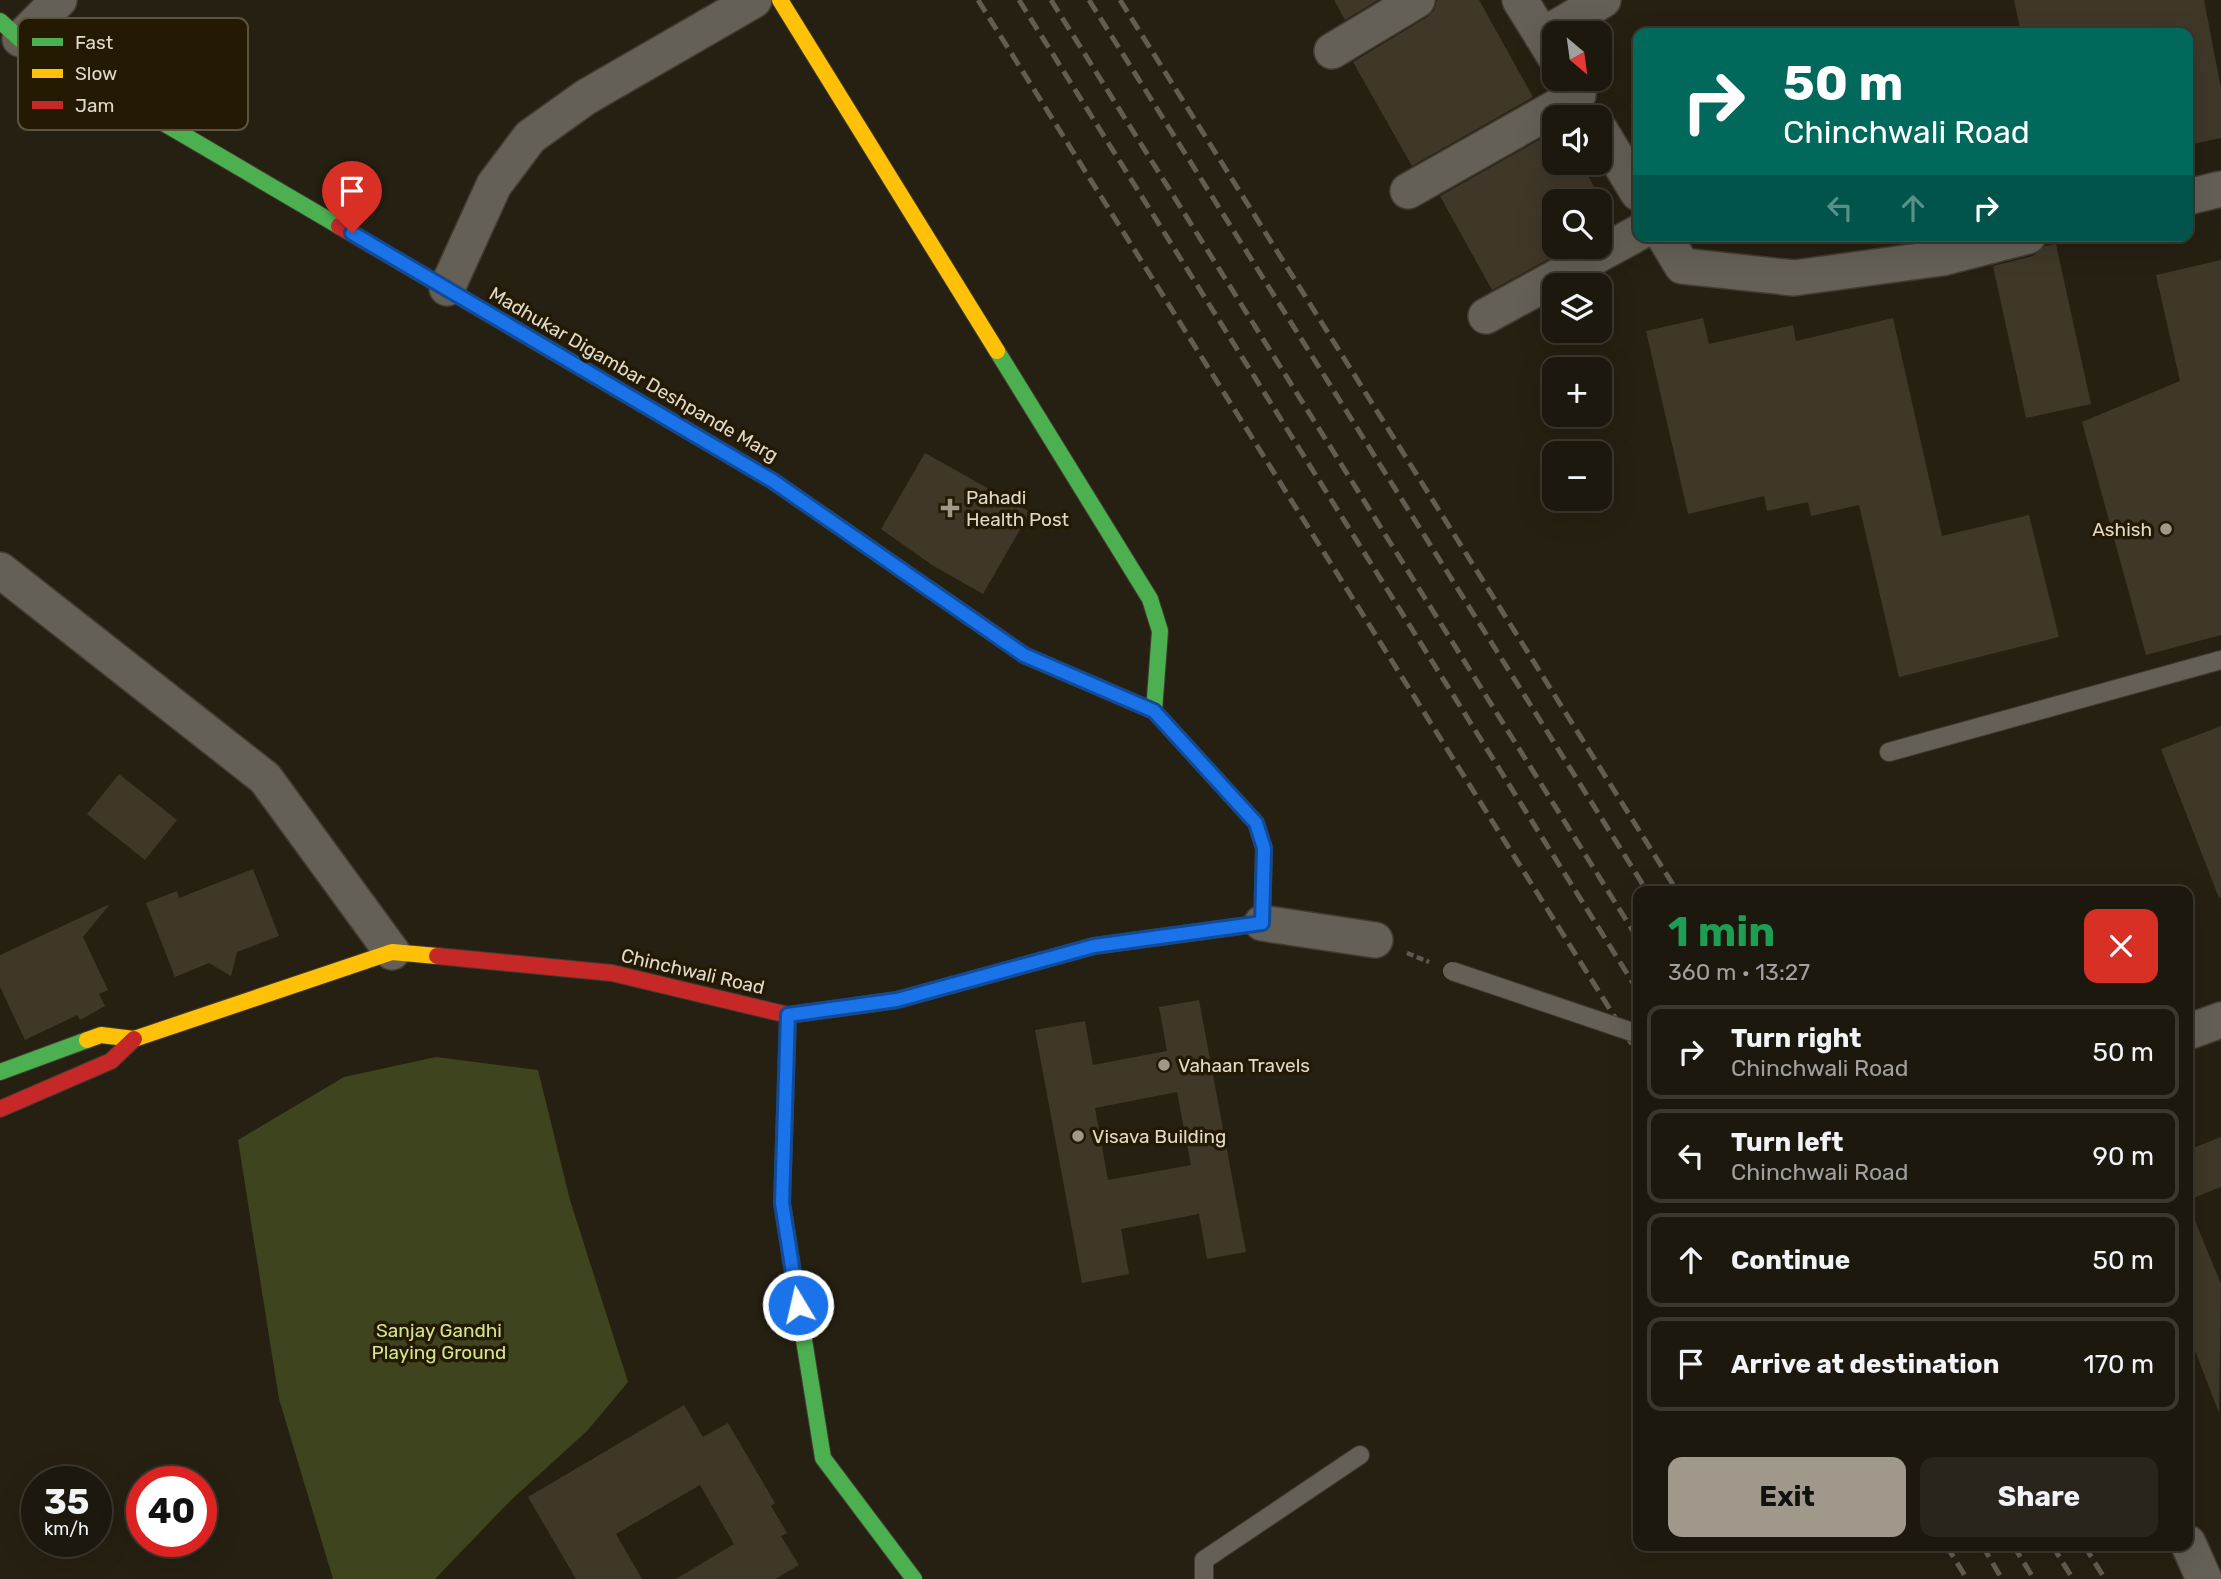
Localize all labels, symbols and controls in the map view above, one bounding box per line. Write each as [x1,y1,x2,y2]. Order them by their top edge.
legend [18,18,248,130]
north arrow [1542,21,1612,91]
map controls [1542,21,1612,511]
text: Fast [75,31,114,54]
text: 50 m [1783,54,1903,112]
icon: right [1668,56,1759,147]
text: Slow [75,62,117,85]
text: Jam [75,94,114,117]
button: sound [1542,105,1612,175]
text: Chinchwali Road [1783,113,2030,151]
pin [322,161,382,233]
icon: arrive [333,172,371,210]
button: search [1542,189,1612,259]
icon: left [1821,189,1859,227]
icon: ahead [1894,189,1932,227]
icon: right [1967,189,2005,227]
button: layers [1542,273,1612,343]
street label: Madhukar Digambar Deshpande Marg [485,282,782,467]
button: + [1542,357,1612,427]
button: − [1542,441,1612,511]
place label: Pahadi Health Post [966,486,1070,531]
marker: Pahadi Health Post [940,498,960,518]
place label: Ashish [2092,518,2152,541]
marker: Ashish [2158,521,2174,537]
text: 1 min [1668,907,1775,957]
button: close [2084,909,2158,983]
street label: Chinchwali Road [619,944,767,999]
text: 360 m · 13:27 [1668,958,1810,986]
text: Turn right [1731,1023,1861,1054]
icon: right [1672,1033,1710,1071]
text: 50 m [2093,1037,2154,1068]
place label: Vahaan Travels [1178,1054,1310,1077]
text: Chinchwali Road [1731,1054,1908,1082]
marker: Vahaan Travels [1156,1057,1172,1073]
place label: Visava Building [1092,1125,1226,1148]
text: Turn left [1731,1127,1843,1158]
marker: Visava Building [1070,1128,1086,1144]
icon: left [1672,1137,1710,1175]
text: 90 m [2093,1141,2154,1172]
text: Chinchwali Road [1731,1158,1908,1186]
icon: ahead [1672,1241,1710,1279]
text: Continue [1731,1245,1850,1276]
text: 50 m [2093,1245,2154,1276]
position arrow [761,1268,835,1342]
park label: Sanjay Gandhi Playing Ground [372,1319,506,1364]
icon: arrive [1672,1345,1710,1383]
text: Arrive at destination [1731,1349,1999,1380]
text: 170 m [2084,1349,2154,1380]
button: Exit [1668,1457,1906,1537]
button: Share [1920,1457,2158,1537]
speed limit sign: 40 [126,1466,217,1557]
text: 35 [44,1481,89,1523]
text: km/h [44,1518,89,1540]

